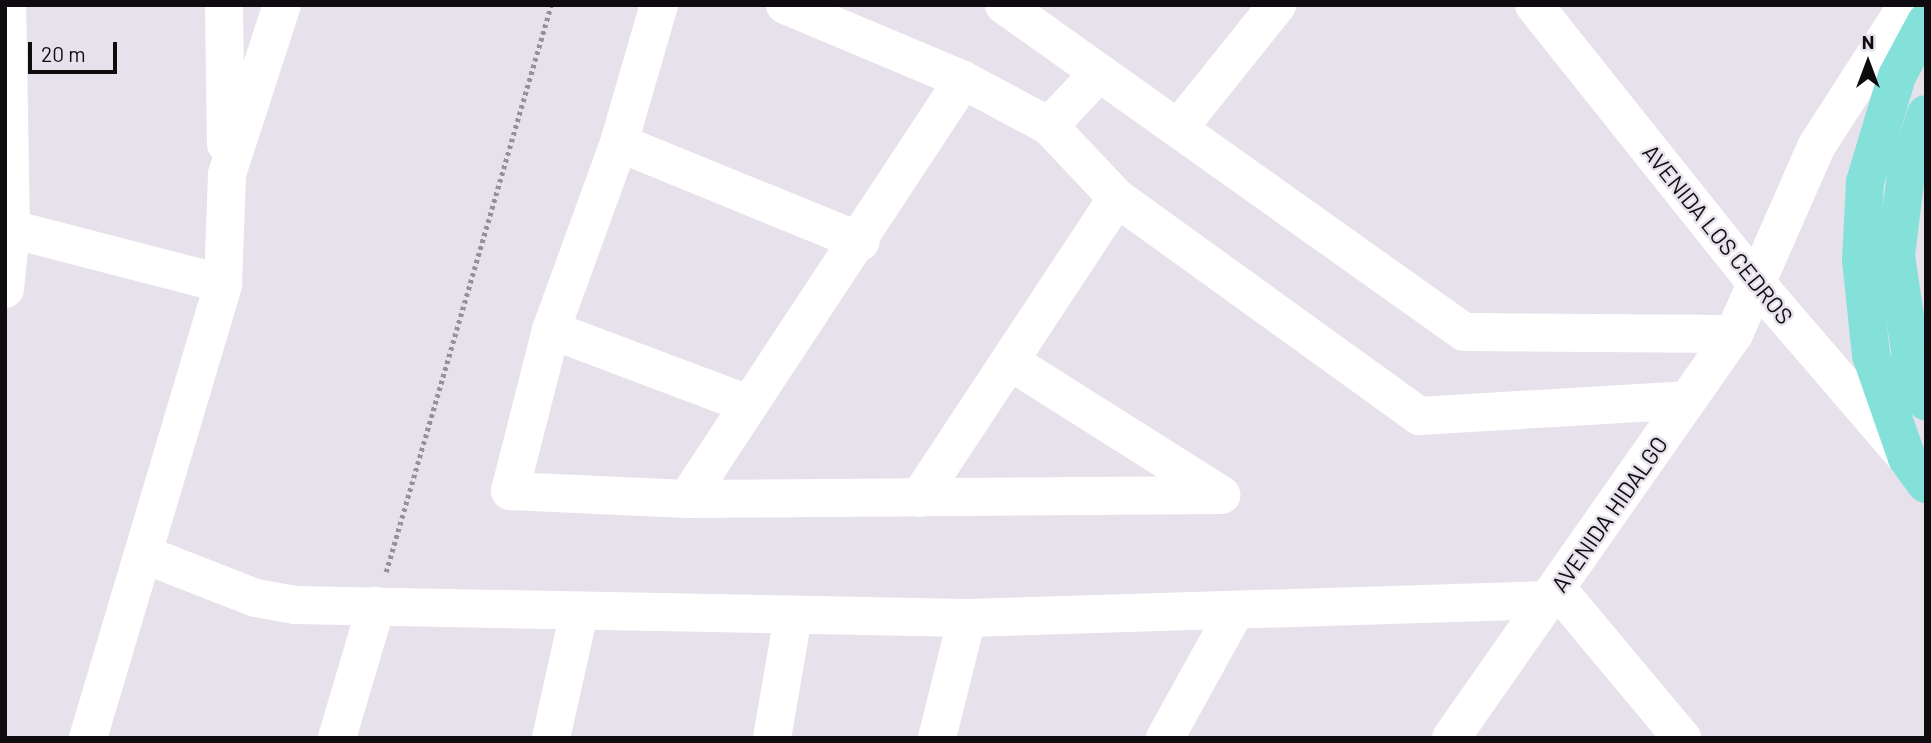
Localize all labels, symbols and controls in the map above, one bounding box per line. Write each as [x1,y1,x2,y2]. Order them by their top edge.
scale bar [32,28,121,72]
north arrow [1833,28,1903,98]
text: N [1862,30,1874,53]
text: 20 m [41,41,86,66]
street label: AVENIDA LOS CEDROS [1637,139,1799,329]
street label: AVENIDA HIDALGO [1545,431,1673,597]

